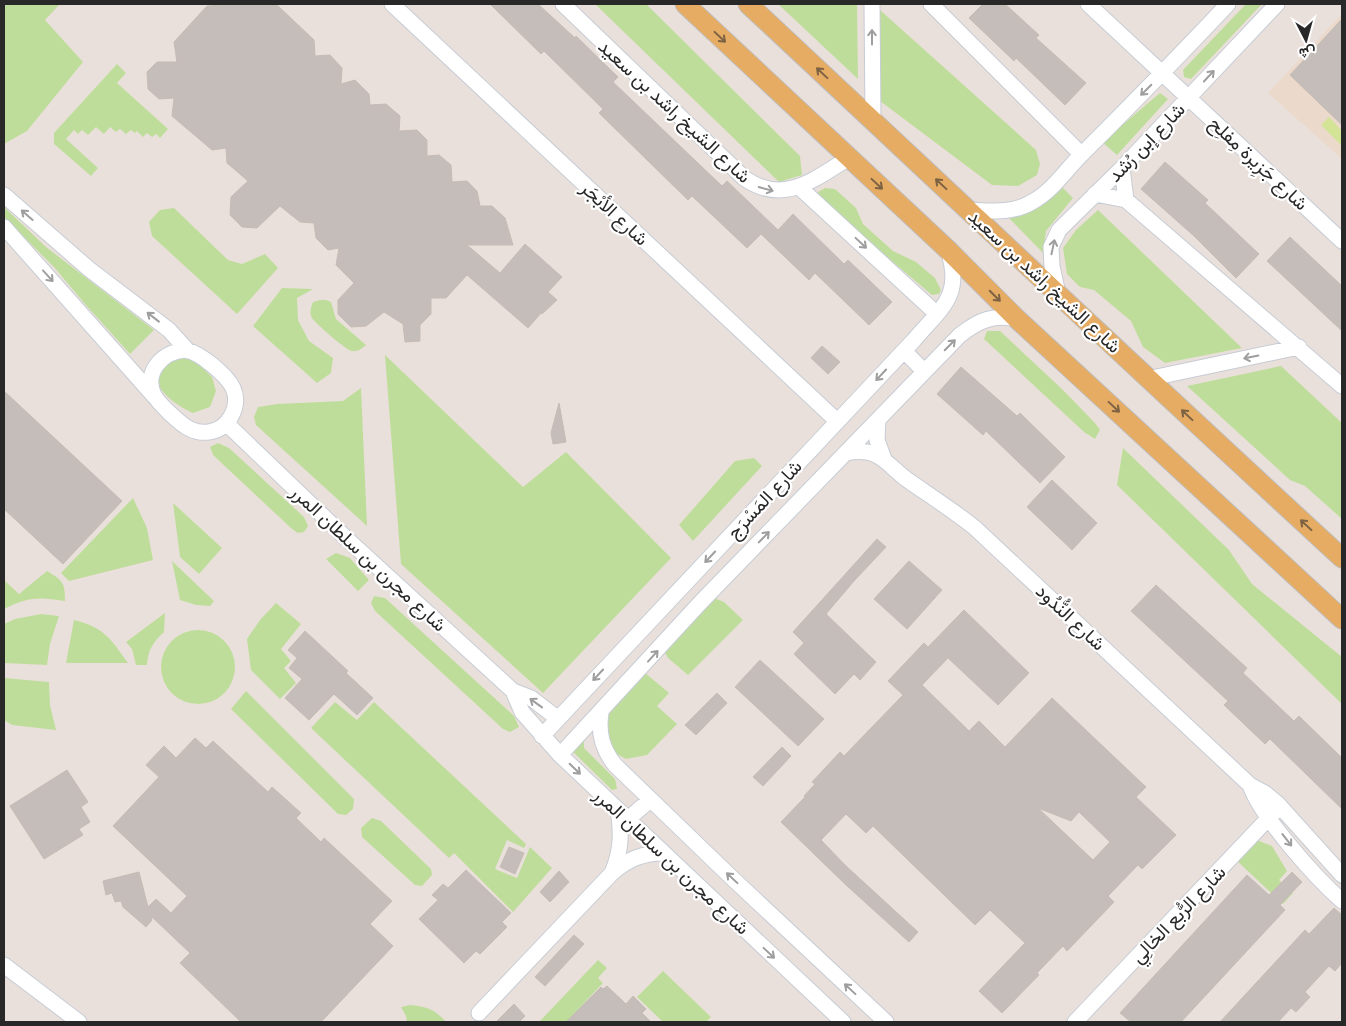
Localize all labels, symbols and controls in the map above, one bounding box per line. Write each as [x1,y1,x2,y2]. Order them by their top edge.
north arrow [1281,15,1331,65]
one-way arrow [867,29,877,45]
one-way arrow [714,31,726,43]
street label: شارع الشيخ راشد بن سعيد [592,35,755,189]
text: ش [1298,43,1317,62]
one-way arrow [816,67,829,79]
one-way arrow [1203,70,1215,83]
one-way arrow [1140,84,1153,96]
street label: شارع إبن رُشد [1104,99,1190,187]
street label: شارع جَزِيرة مِفلِح [1202,112,1312,218]
street label: شارع الأبْجَر [575,176,652,251]
one-way arrow [871,178,883,190]
one-way arrow [935,178,947,190]
one-way arrow [757,185,773,194]
street label: شارع الشيخ راشد بن سعيد [962,205,1125,359]
one-way arrow [20,210,33,221]
one-way arrow [854,237,867,249]
one-way arrow [1049,239,1058,255]
one-way arrow [43,269,54,282]
one-way arrow [989,290,1001,302]
one-way arrow [147,312,160,323]
one-way arrow [944,339,956,351]
one-way arrow [1244,353,1260,362]
one-way arrow [875,369,887,381]
one-way arrow [1107,401,1120,413]
one-way arrow [1180,409,1193,421]
street label: شارع المَسْرَج [723,456,807,544]
street label: شارع مجرن بن سلطان المرر [285,480,451,637]
one-way arrow [1300,519,1313,531]
one-way arrow [758,531,770,543]
one-way arrow [704,550,716,563]
street label: شارع النُّدُود [1030,578,1111,656]
one-way arrow [647,649,659,662]
one-way arrow [592,669,604,681]
one-way arrow [530,697,543,708]
one-way arrow [569,763,581,775]
street label: شارع مجرن بن سلطان المرر [588,783,754,940]
one-way arrow [1281,833,1292,846]
street label: شارع الرُّبع الخالِي [1127,862,1233,971]
one-way arrow [725,872,738,884]
one-way arrow [763,947,776,959]
one-way arrow [844,983,857,995]

